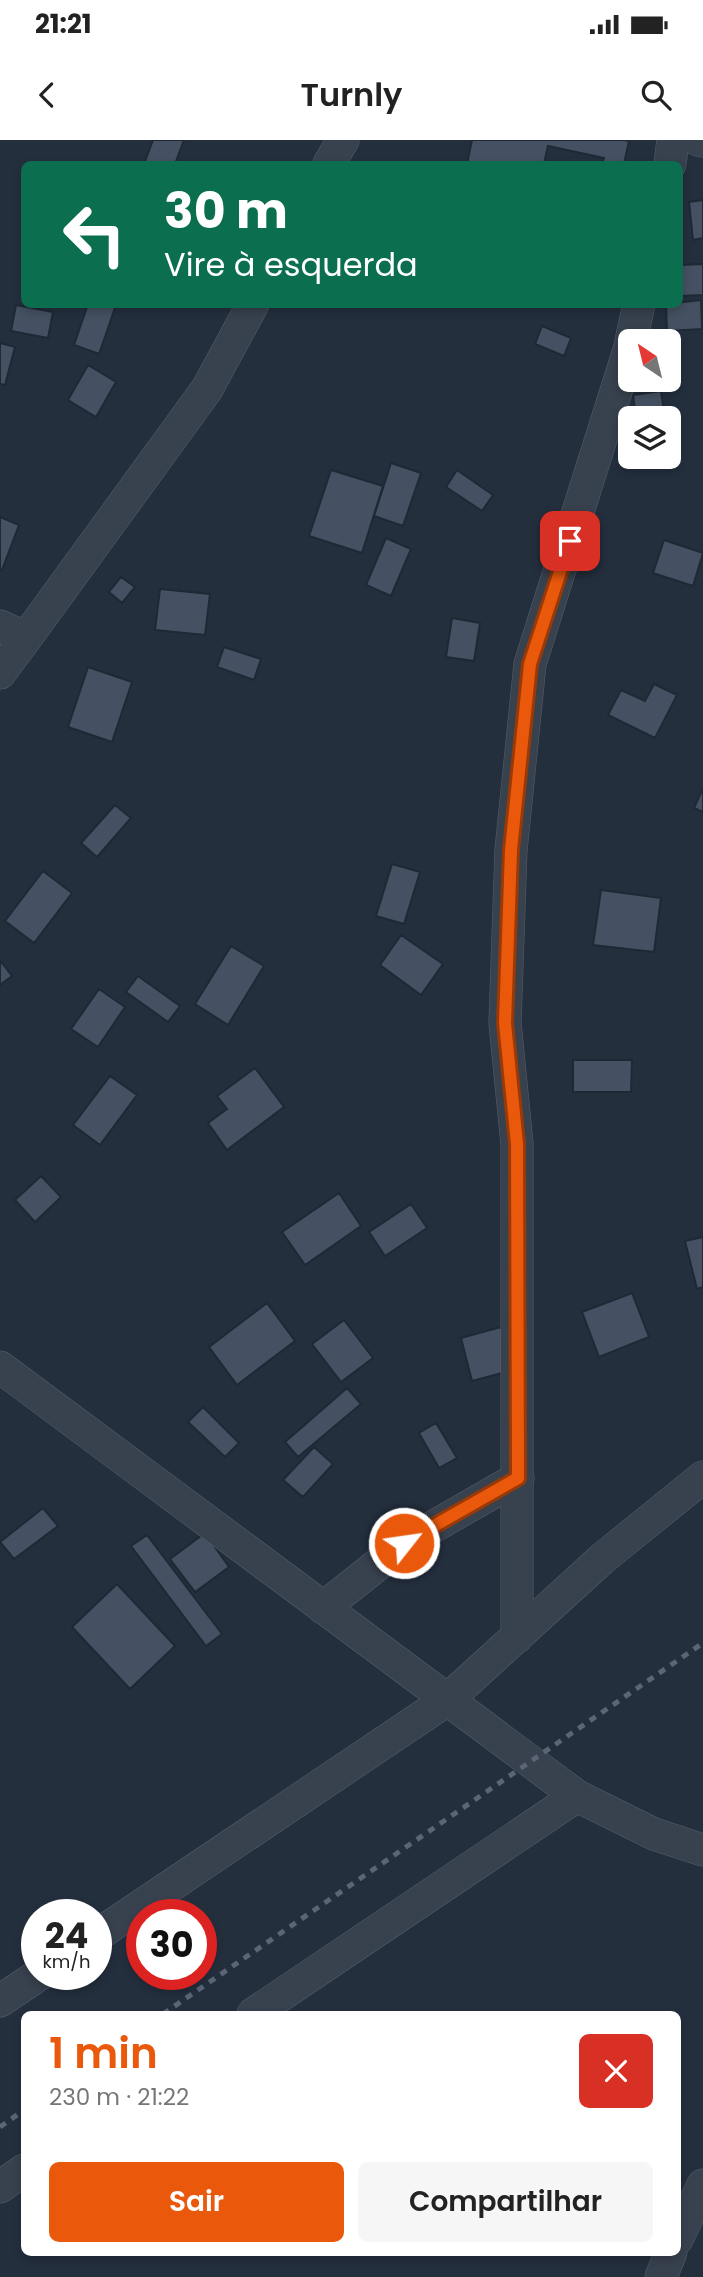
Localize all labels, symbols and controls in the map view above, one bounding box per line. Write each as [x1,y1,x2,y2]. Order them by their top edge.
text: 21:21 [35,6,92,42]
text: Turnly [301,72,402,117]
icon: back [28,76,66,114]
icon: search [637,76,675,114]
text: 30 m [164,177,288,245]
icon: left [49,189,140,280]
text: Vire à esquerda [164,242,418,287]
north arrow [618,329,681,392]
map controls [618,329,681,469]
button: layers [618,406,681,469]
pin [540,511,600,571]
icon: arrive [551,522,589,560]
position arrow [367,1506,441,1580]
speed limit sign: 30 [126,1899,217,1990]
text: 24 [45,1911,88,1960]
text: km/h [43,1949,90,1974]
text: 1 min [49,2024,158,2083]
button: close [579,2034,653,2108]
text: 230 m · 21:22 [49,2081,189,2113]
button: Sair [49,2162,344,2242]
button: Compartilhar [358,2162,653,2242]

